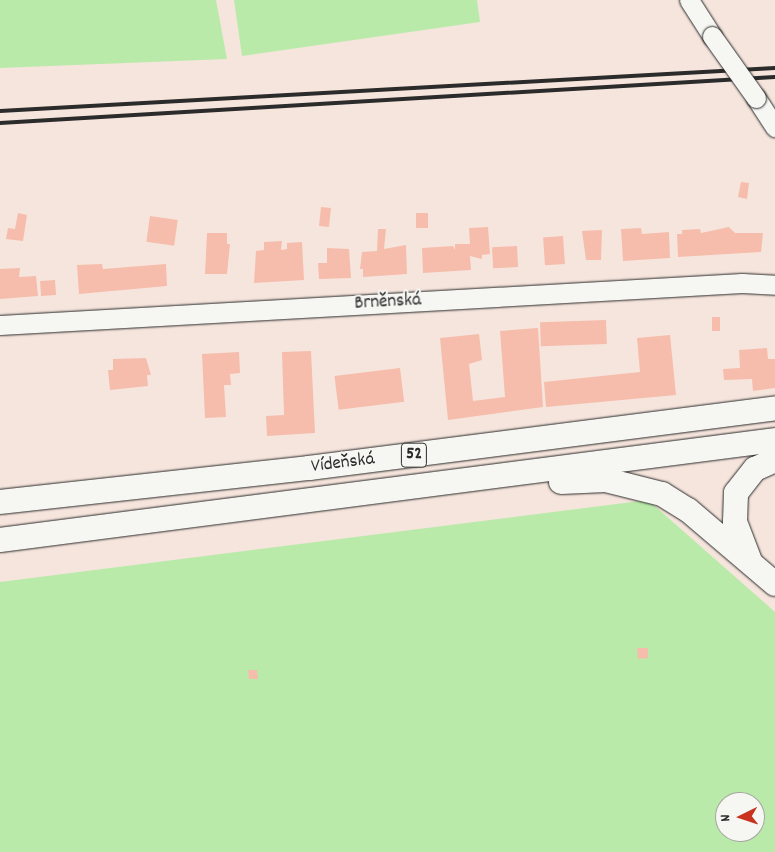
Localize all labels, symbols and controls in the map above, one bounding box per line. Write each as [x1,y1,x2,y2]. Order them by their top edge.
street label: Brněnská [354,290,422,316]
road number: 52 [400,440,428,470]
street label: Vídeňská [310,449,376,479]
north arrow [715,792,765,842]
text: N [716,814,736,822]

